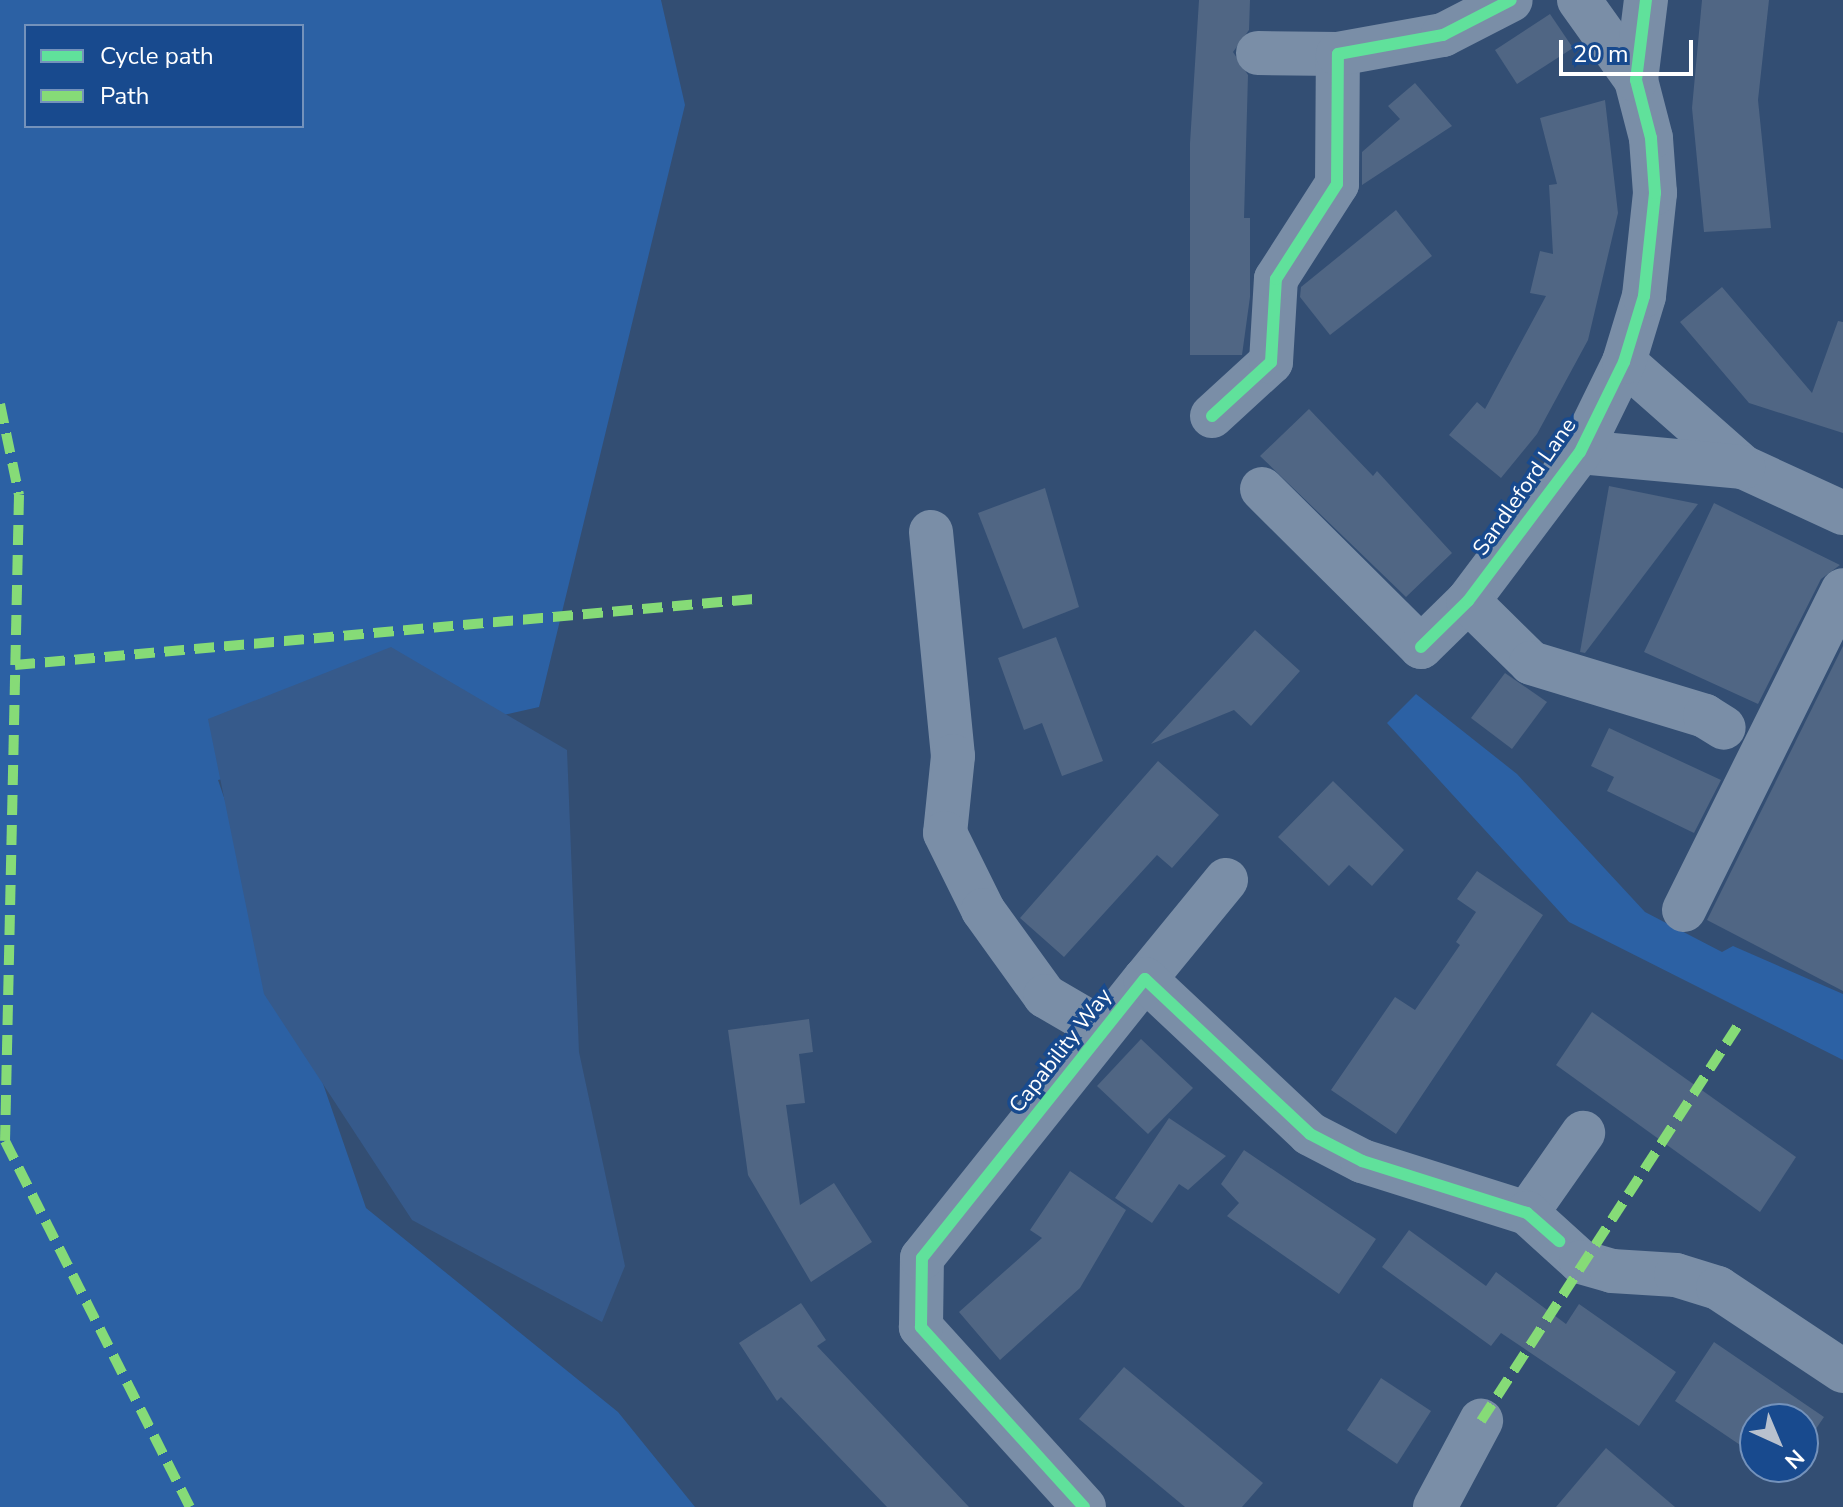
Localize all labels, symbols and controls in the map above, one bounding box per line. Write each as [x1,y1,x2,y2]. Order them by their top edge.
legend [24,24,304,128]
scale bar [1563,24,1697,74]
text: 20 m [1573,38,1629,70]
text: Cycle path [100,40,214,72]
text: Path [100,80,149,112]
street label: Sandleford Lane [1468,413,1582,561]
street label: Capability Way [1004,983,1118,1119]
north arrow [1739,1403,1819,1483]
text: N [1778,1442,1811,1475]

